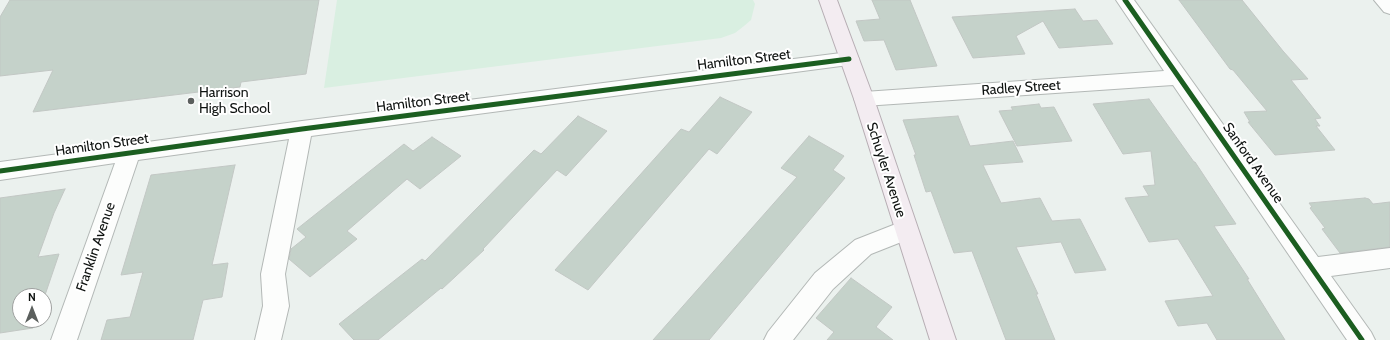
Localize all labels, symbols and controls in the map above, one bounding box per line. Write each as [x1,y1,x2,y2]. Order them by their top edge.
street label: Hamilton Street [696,46,792,74]
street label: Radley Street [981,77,1061,99]
place label: Harrison High School [199,85,270,118]
street label: Hamilton Street [375,88,471,116]
marker: Harrison High School [186,96,196,106]
street label: Schuyler Avenue [863,120,909,220]
street label: Sanford Avenue [1219,120,1287,206]
street label: Hamilton Street [54,130,150,160]
street label: Franklin Avenue [73,200,119,294]
north arrow [12,288,52,328]
text: N [28,290,36,304]

